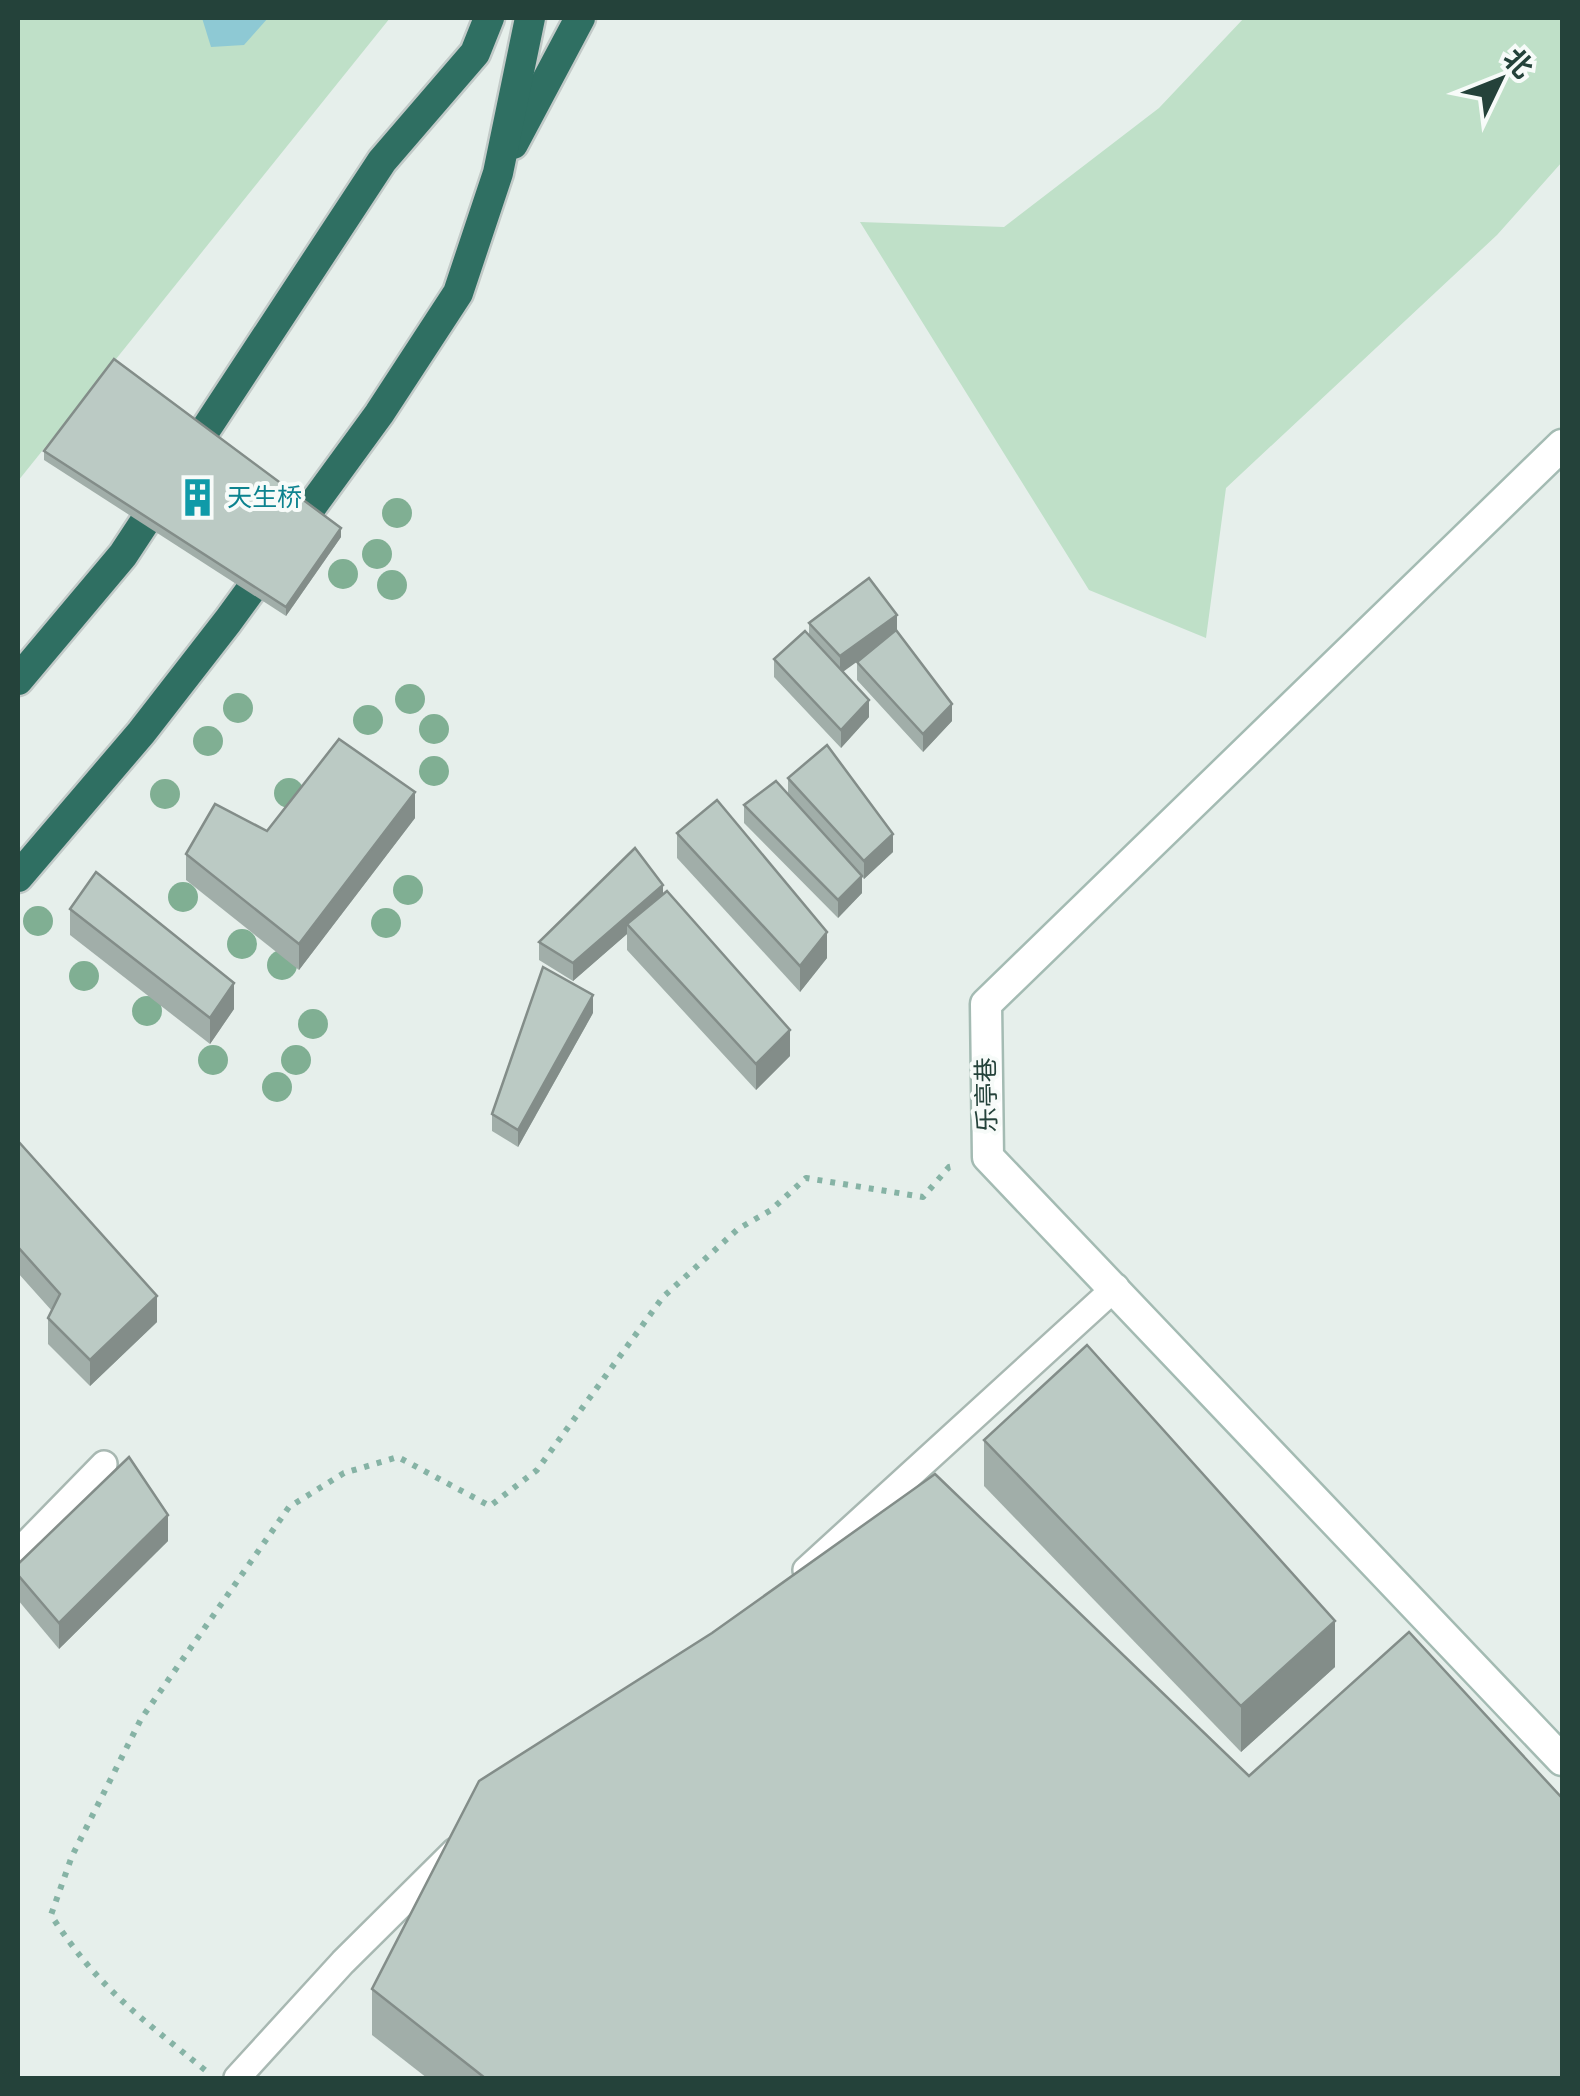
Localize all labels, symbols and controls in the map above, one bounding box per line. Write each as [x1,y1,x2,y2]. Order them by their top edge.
north arrow [1450,30,1550,130]
text: 北 [1496,42,1540,85]
building icon: 天生桥 [176,477,218,519]
place label: 天生桥 [227,483,302,513]
street label: 乐亭巷 [971,1057,1003,1133]

